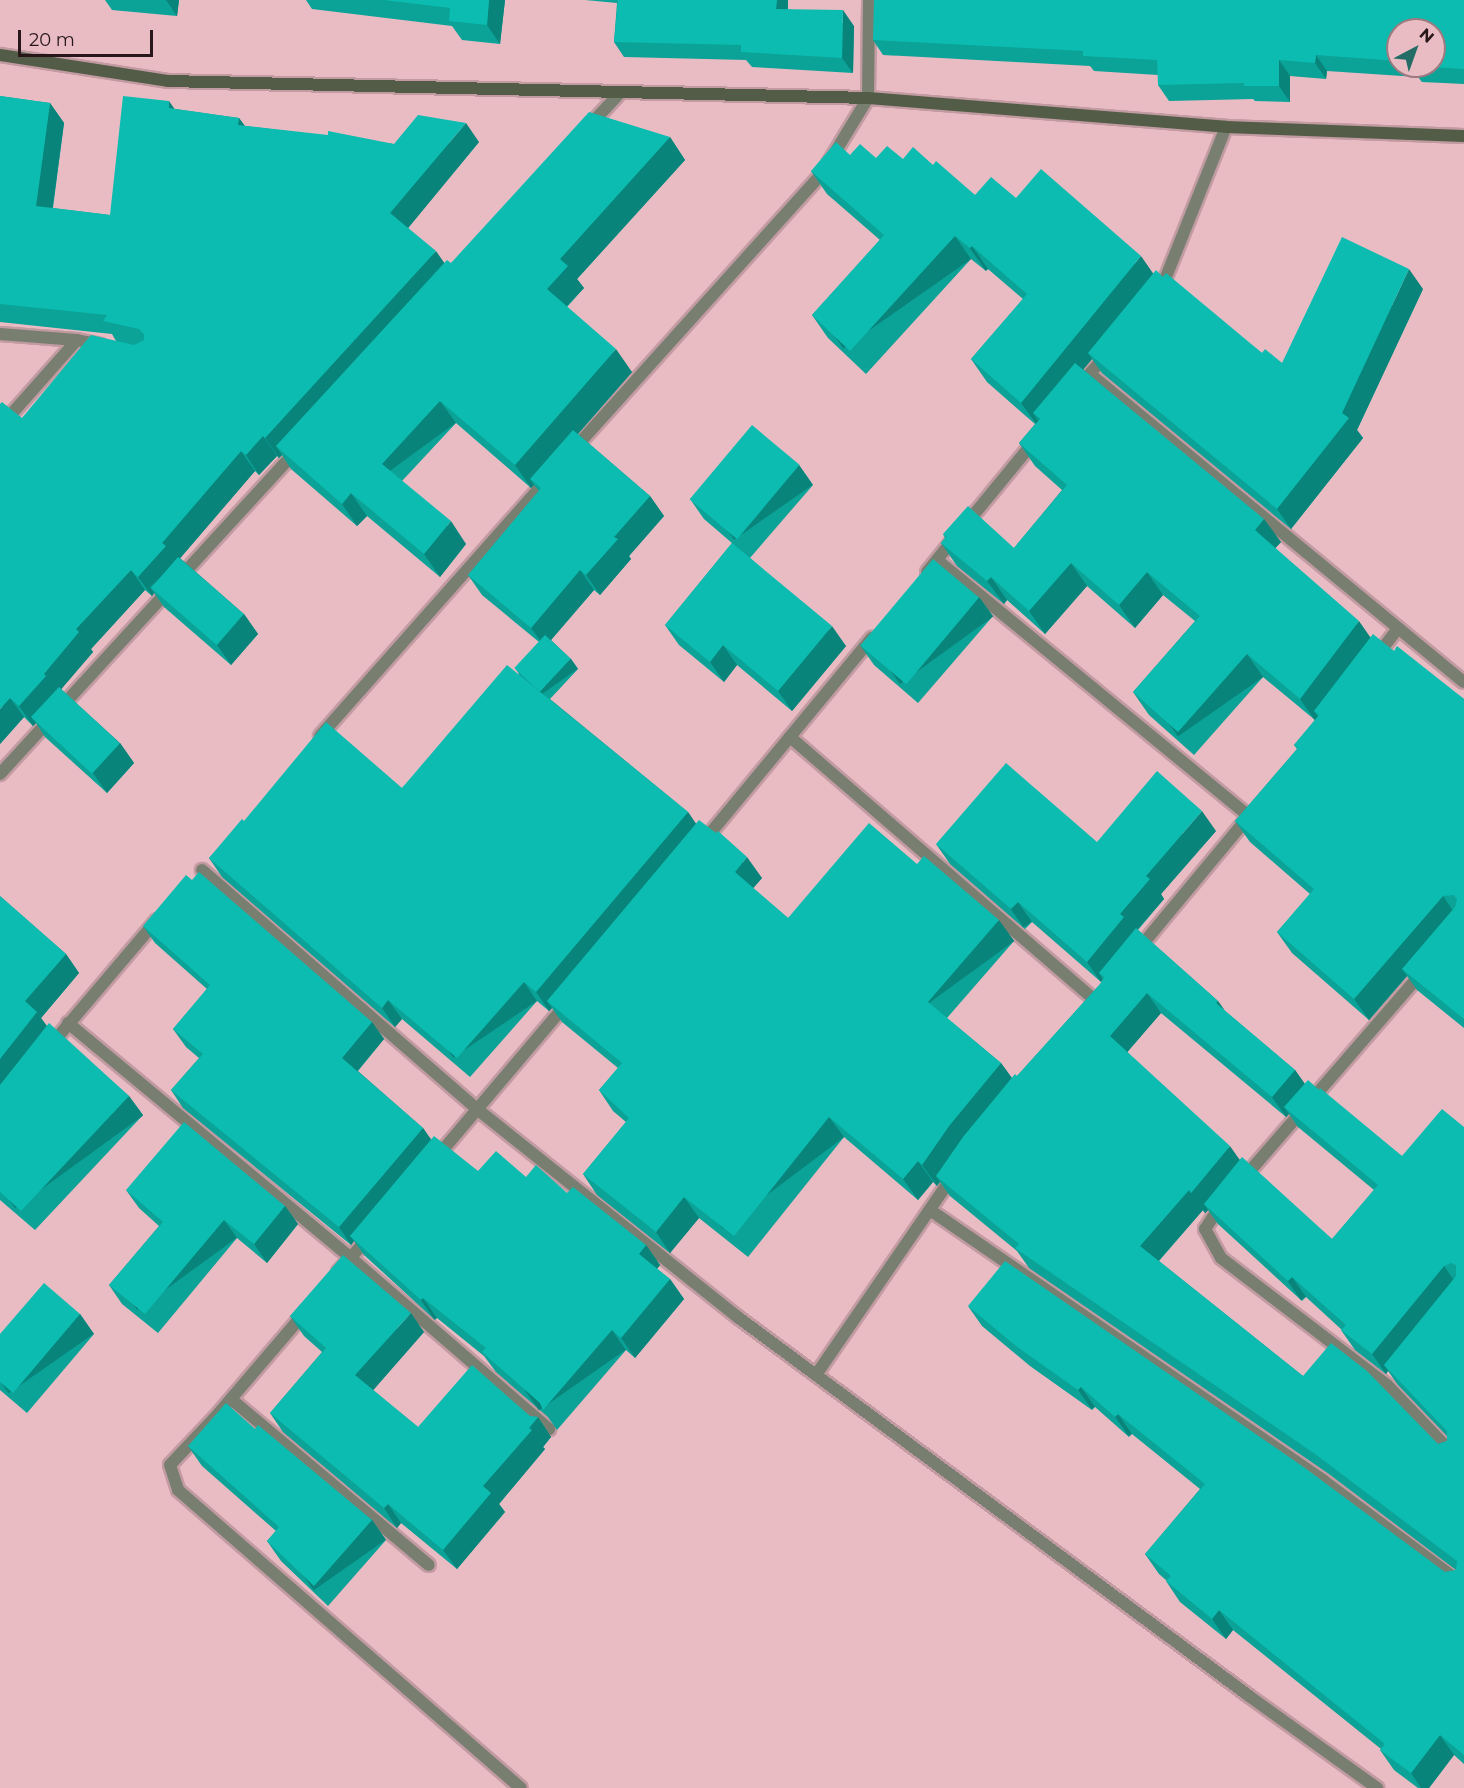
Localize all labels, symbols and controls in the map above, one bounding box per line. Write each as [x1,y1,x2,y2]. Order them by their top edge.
scale bar [21,18,156,56]
north arrow [1386,18,1446,78]
text: N [1416,24,1438,47]
text: 20 m [29,29,75,51]

